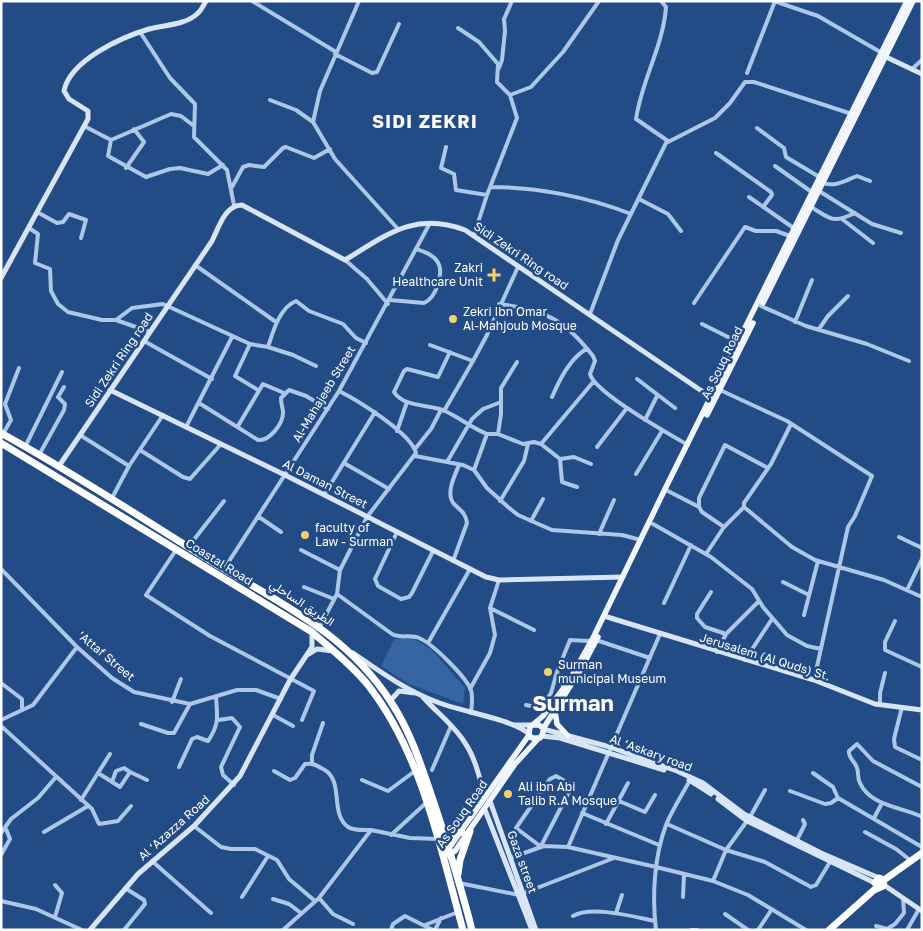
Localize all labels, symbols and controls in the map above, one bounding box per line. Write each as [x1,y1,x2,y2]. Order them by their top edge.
district label: SIDI ZEKRI [372,110,478,132]
street label: Sidi Zekri Ring road [471,218,572,293]
place label: Zakri Healthcare Unit [392,260,483,289]
marker: Zakri Healthcare Unit [487,268,501,282]
place label: Zekri Ibn Omar Al-Mahjoub Mosque [463,304,577,333]
street label: Sidi Zekri Ring road [81,309,156,410]
marker: Zekri Ibn Omar Al-Mahjoub Mosque [447,313,459,325]
street label: As Souq Road [697,324,746,402]
street label: Al-Mahajeeb Street [289,343,358,445]
street label: Al Daman Street [280,456,370,511]
place label: faculty of Law - Surman [315,520,393,549]
marker: faculty of Law - Surman [299,529,311,541]
street label: Coastal Road [183,535,256,588]
street label: الطريق الساحلي [265,576,337,632]
street label: ‘Attaf Street [75,627,138,684]
street label: Jerusalem (Al Quds) St. [698,629,832,684]
place label: Surman municipal Museum [558,657,666,686]
marker: Surman municipal Museum [542,666,554,678]
district label: Surman [532,689,614,716]
street label: Al ‘Askary road [608,731,694,774]
street label: As Souq Road [433,777,490,850]
place label: Ali ibn Abi Talib R.A Mosque [518,779,617,808]
marker: Ali ibn Abi Talib R.A Mosque [502,788,514,800]
street label: Al ‘Azazza Road [135,792,212,864]
street label: Gaza street [504,828,541,895]

